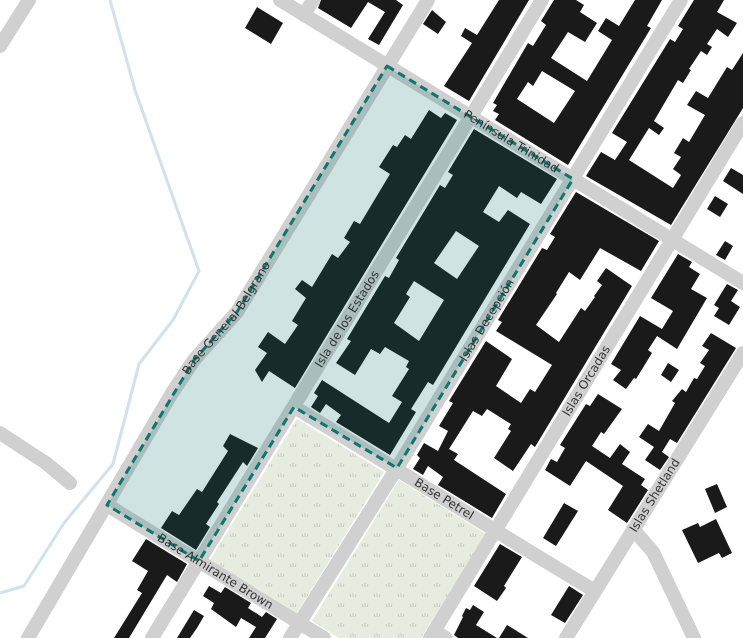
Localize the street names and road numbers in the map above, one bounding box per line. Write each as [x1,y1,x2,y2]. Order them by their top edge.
street label: Península Trinidad [461,107,561,176]
street label: Base General Belgrano [179,259,273,377]
street label: Isla de los Estados [312,268,382,370]
street label: Islas Decepción [457,276,517,364]
street label: Islas Orcadas [560,343,613,419]
street label: Islas Shetland [627,456,683,535]
street label: Base Petrel [412,475,477,522]
street label: Base Almirante Brown [155,531,276,612]

